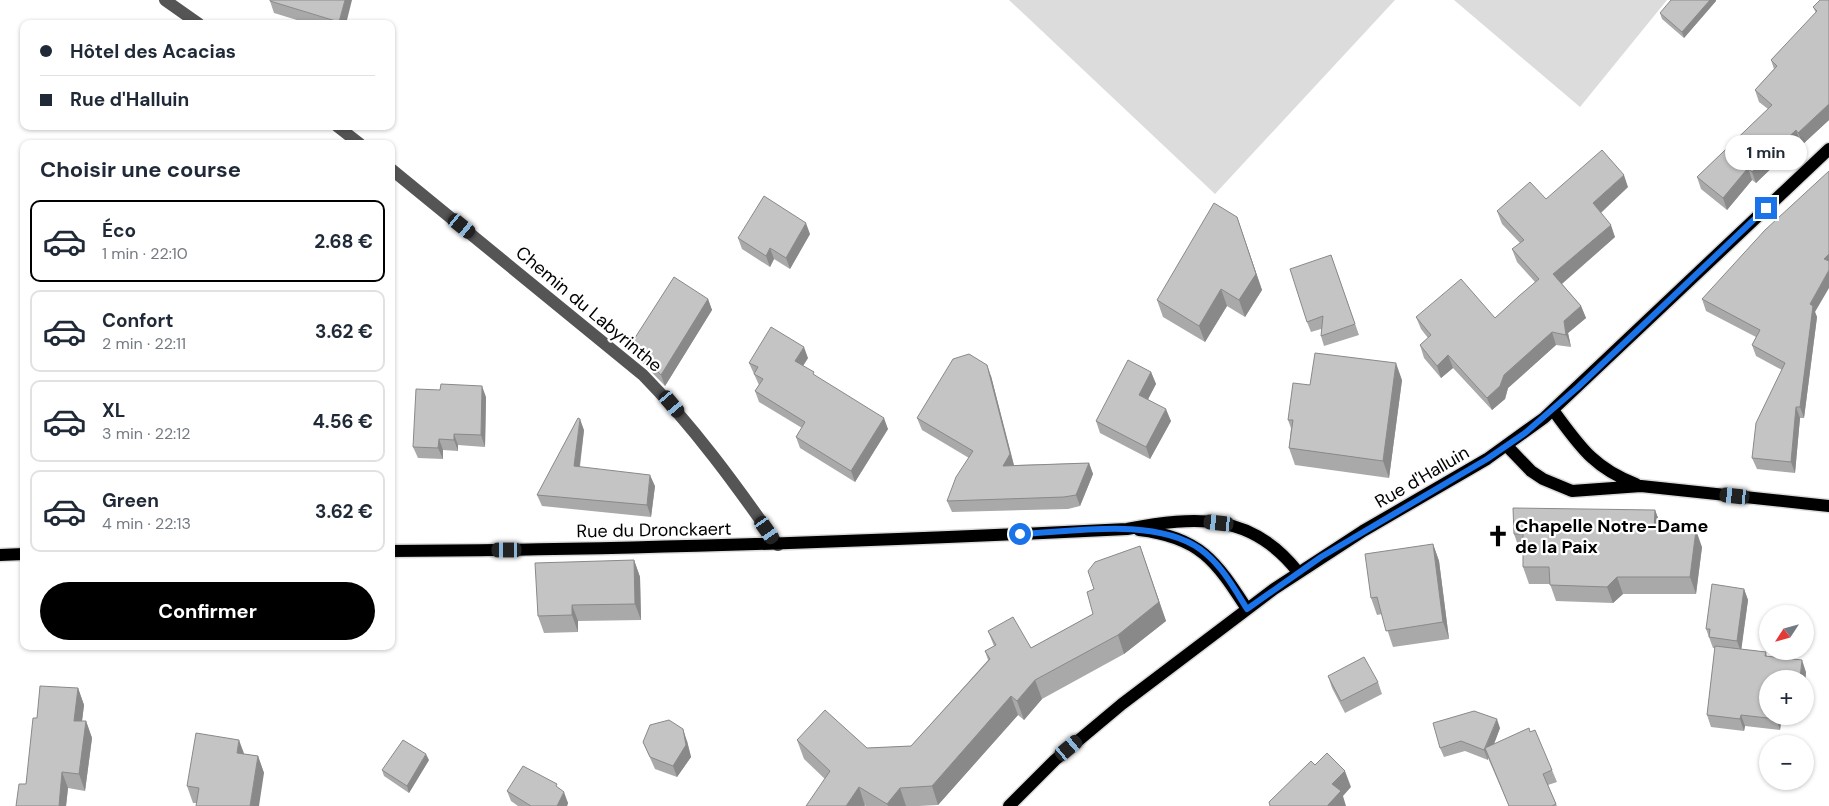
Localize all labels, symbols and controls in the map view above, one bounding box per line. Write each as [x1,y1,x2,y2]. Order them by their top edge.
text: Hôtel des Acacias [70,39,236,64]
text: Rue d'Halluin [70,87,189,112]
callout: 1 min [1725,136,1807,170]
text: 1 min [1747,142,1785,163]
text: Choisir une course [40,155,241,184]
route end [1755,197,1777,219]
car [445,211,478,241]
text: Éco [102,218,136,243]
icon: car [42,219,87,264]
text: 2.68 € [314,229,373,254]
street label: Chemin du Labyrinthe [511,241,667,377]
text: 1 min · 22:10 [102,243,188,264]
text: Confort [102,308,174,333]
icon: car [42,309,87,354]
text: 3.62 € [315,319,373,344]
text: 2 min · 22:11 [102,333,186,354]
car [656,388,687,420]
text: XL [102,398,125,423]
icon: car [42,399,87,444]
text: 4.56 € [313,409,373,434]
text: 3 min · 22:12 [102,423,191,444]
street label: Rue d'Halluin [1370,440,1474,514]
car [1719,487,1750,505]
text: Green [102,488,159,513]
icon: car [42,489,87,534]
text: 3.62 € [315,499,373,524]
text: 4 min · 22:13 [102,513,191,534]
car [752,513,781,547]
car [1203,514,1234,532]
place label: Chapelle Notre-Dame de la Paix [1515,514,1708,559]
street label: Rue du Dronckaert [576,517,732,543]
route start [1009,523,1031,545]
church icon: Chapelle Notre-Dame de la Paix [1485,523,1511,549]
car [492,543,522,558]
button: Confirmer [40,582,375,640]
north arrow [1759,605,1814,660]
map controls [1759,605,1814,790]
button: + [1759,670,1814,725]
car [1052,733,1085,763]
button: − [1759,735,1814,790]

